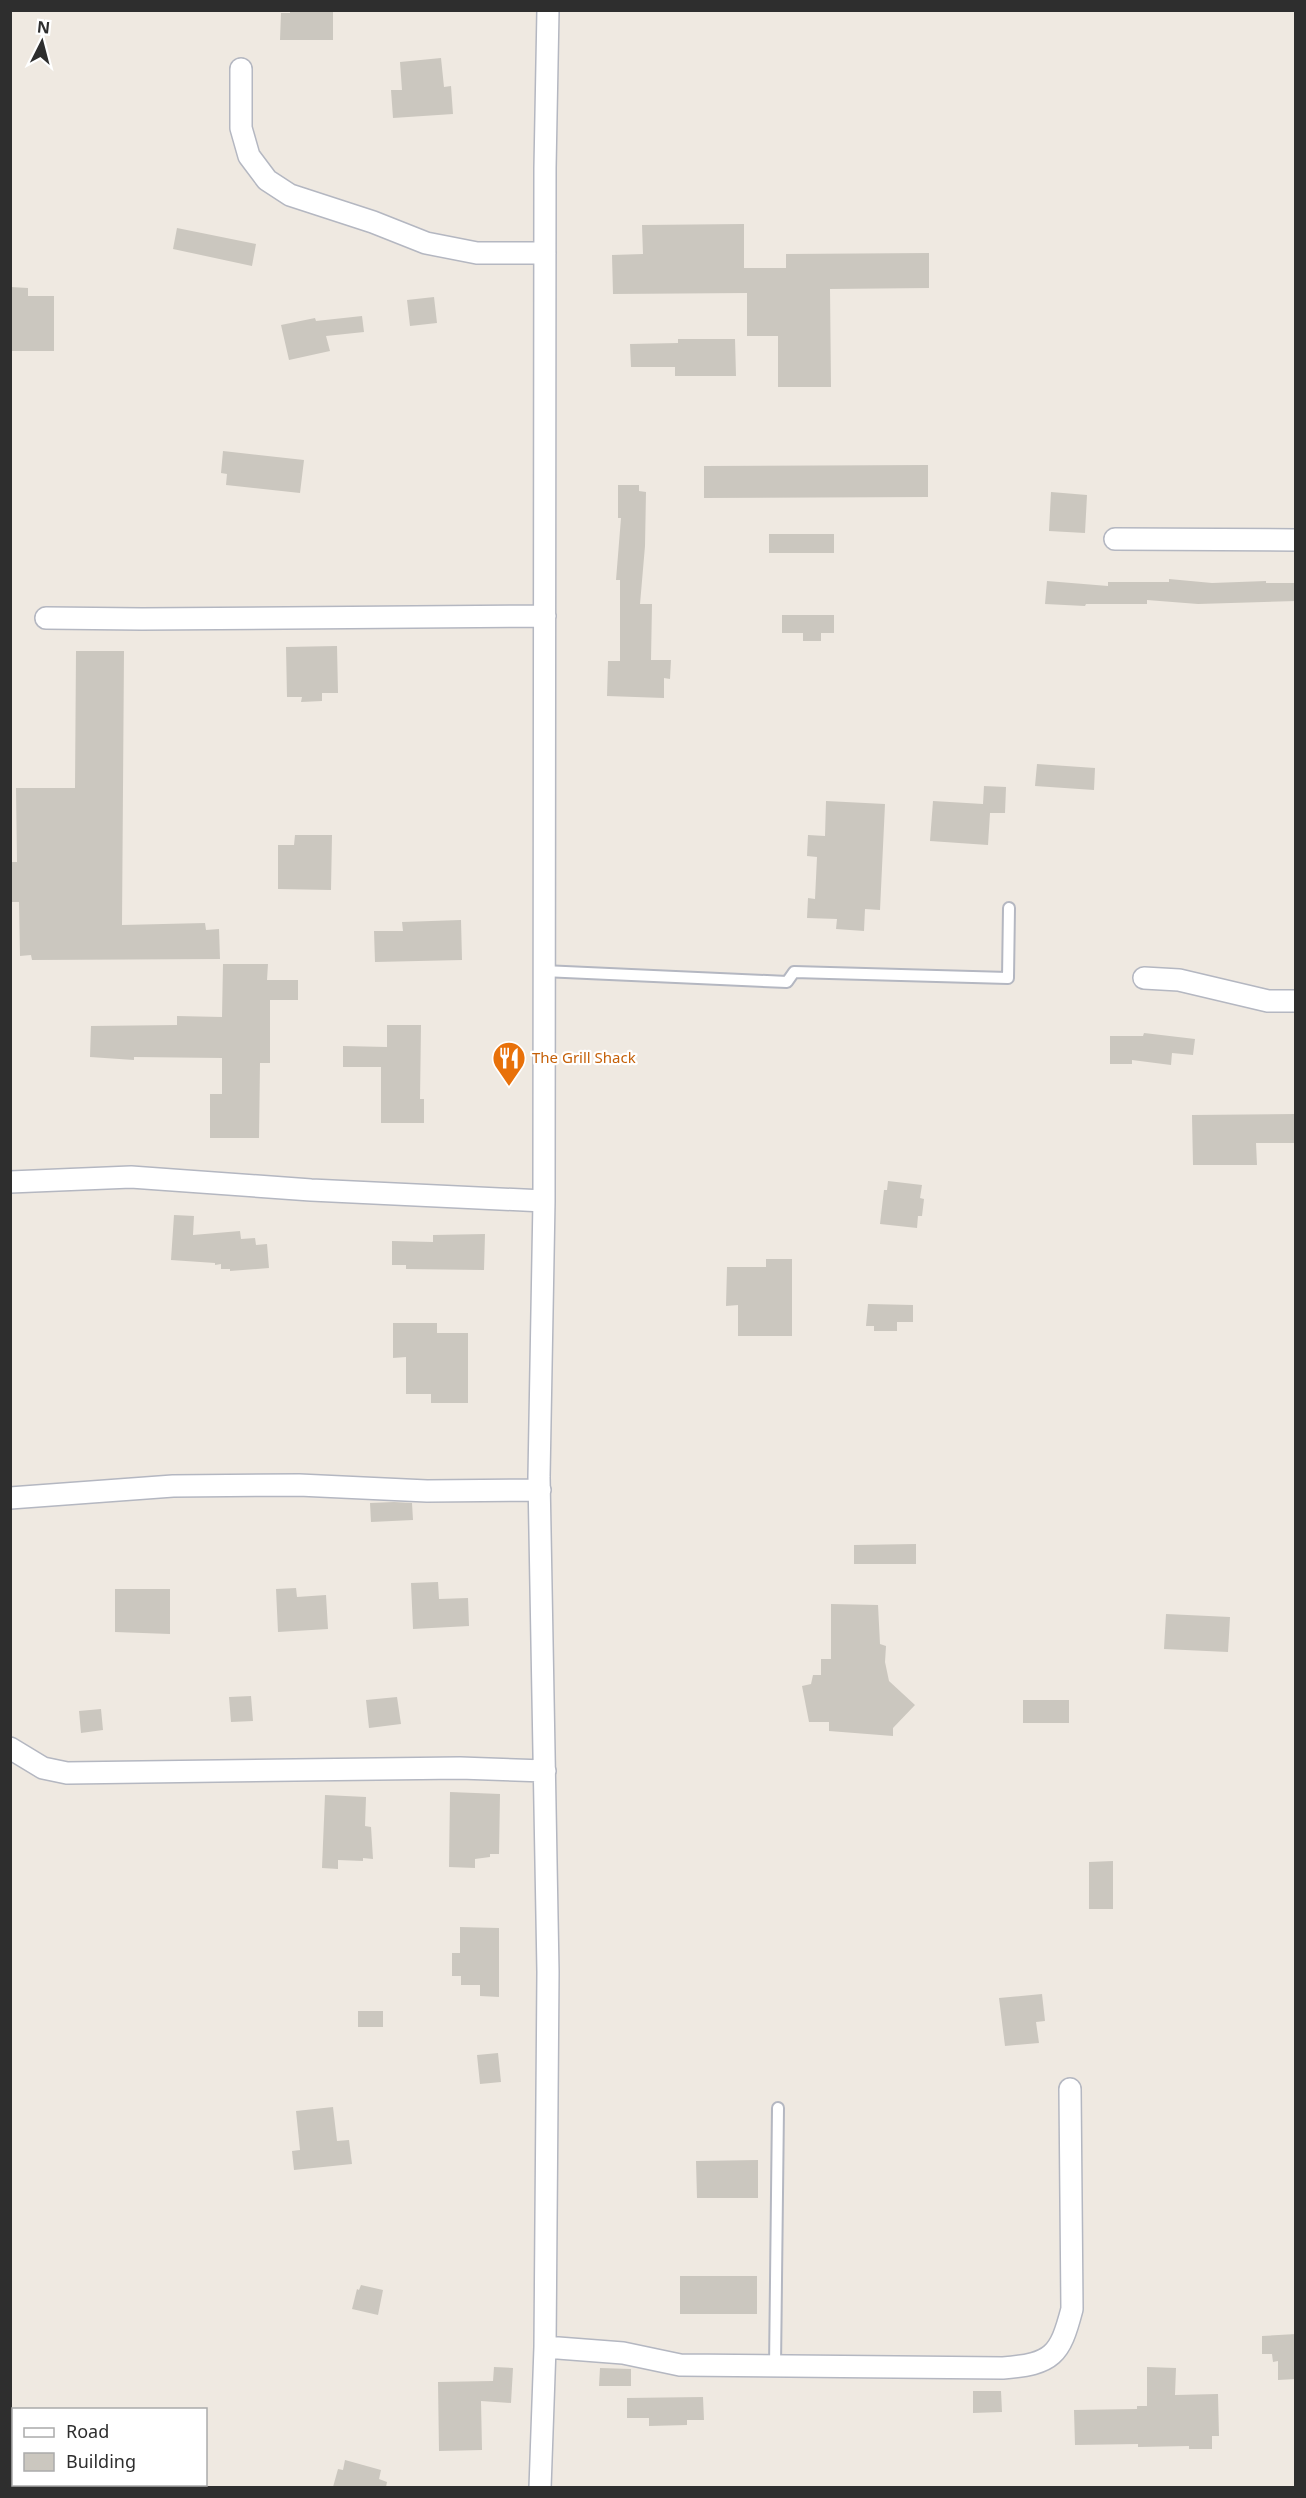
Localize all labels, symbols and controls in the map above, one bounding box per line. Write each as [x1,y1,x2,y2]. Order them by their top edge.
north arrow [12,12,72,72]
text: N [36,15,51,39]
restaurant icon: The Grill Shack [491,1040,527,1087]
place label: The Grill Shack [532,1047,636,1067]
legend [12,2408,207,2486]
text: Road [66,2419,109,2443]
text: Building [66,2449,136,2473]

